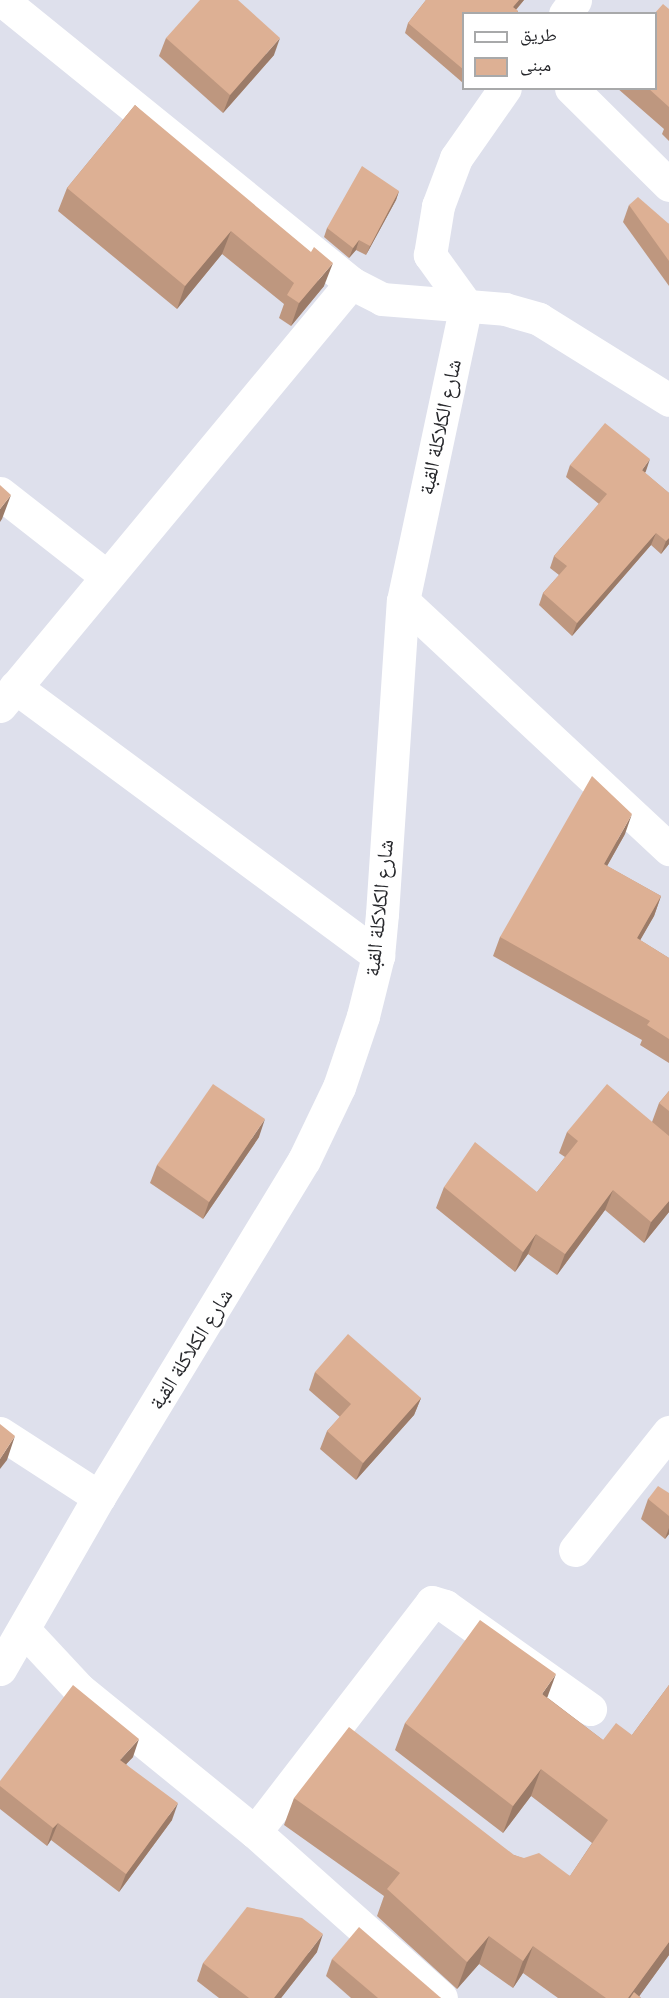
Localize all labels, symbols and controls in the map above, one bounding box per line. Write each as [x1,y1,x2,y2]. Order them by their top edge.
legend [462,12,657,90]
text: طريق [520,24,557,46]
text: مبنى [520,54,551,76]
street label: شارع الكلاكلة القبة [413,357,467,497]
street label: شارع الكلاكلة القبة [359,838,399,978]
street label: شارع الكلاكلة القبة [144,1284,238,1414]

